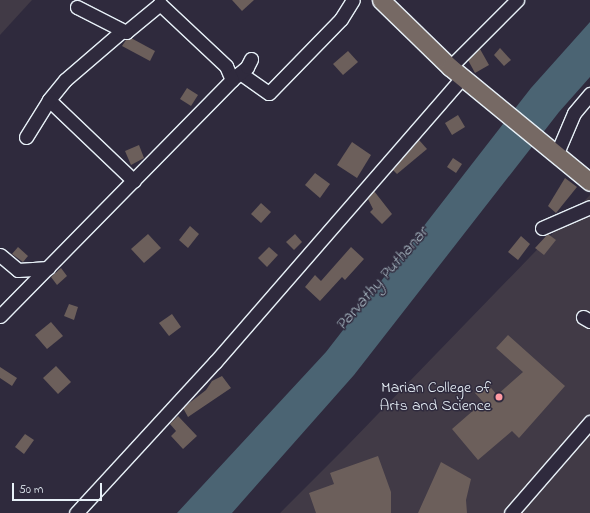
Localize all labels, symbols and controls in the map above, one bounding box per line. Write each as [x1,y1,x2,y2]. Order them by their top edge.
water label: Parvathy Puthanar [331,223,433,335]
place label: Marian College of Arts and Science [380,378,491,416]
marker: Marian College of Arts and Science [494,392,504,402]
scale bar [14,475,104,501]
text: 50 m [19,481,43,499]

